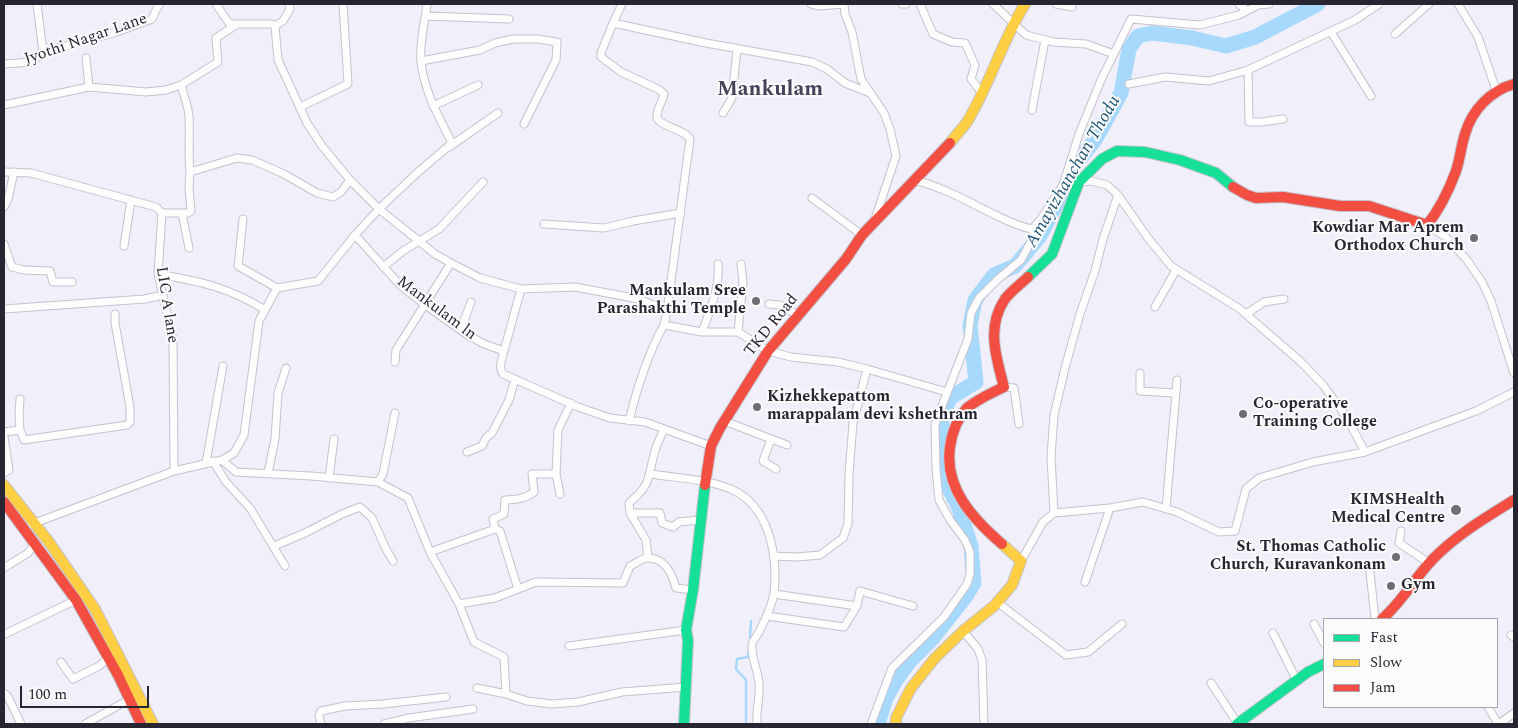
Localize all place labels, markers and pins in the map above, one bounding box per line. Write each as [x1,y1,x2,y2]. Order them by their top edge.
place label: Kowdiar Mar Aprem Orthodox Church [1312,219,1464,257]
marker: Kowdiar Mar Aprem Orthodox Church [1468,232,1480,244]
place label: Mankulam Sree Parashakthi Temple [597,282,746,320]
marker: Mankulam Sree Parashakthi Temple [750,295,762,307]
place label: Kizhekkepattom marappalam devi kshethram [767,388,978,426]
place label: Co-operative Training College [1253,395,1377,433]
marker: Kizhekkepattom marappalam devi kshethram [751,401,763,413]
marker: Co-operative Training College [1237,408,1249,420]
place label: KIMSHealth Medical Centre [1331,491,1445,529]
marker: KIMSHealth Medical Centre [1449,503,1463,517]
place label: St. Thomas Catholic Church, Kuravankonam [1210,538,1386,576]
marker: St. Thomas Catholic Church, Kuravankonam [1390,551,1402,563]
place label: Gym [1401,576,1436,596]
marker: Gym [1385,580,1397,592]

